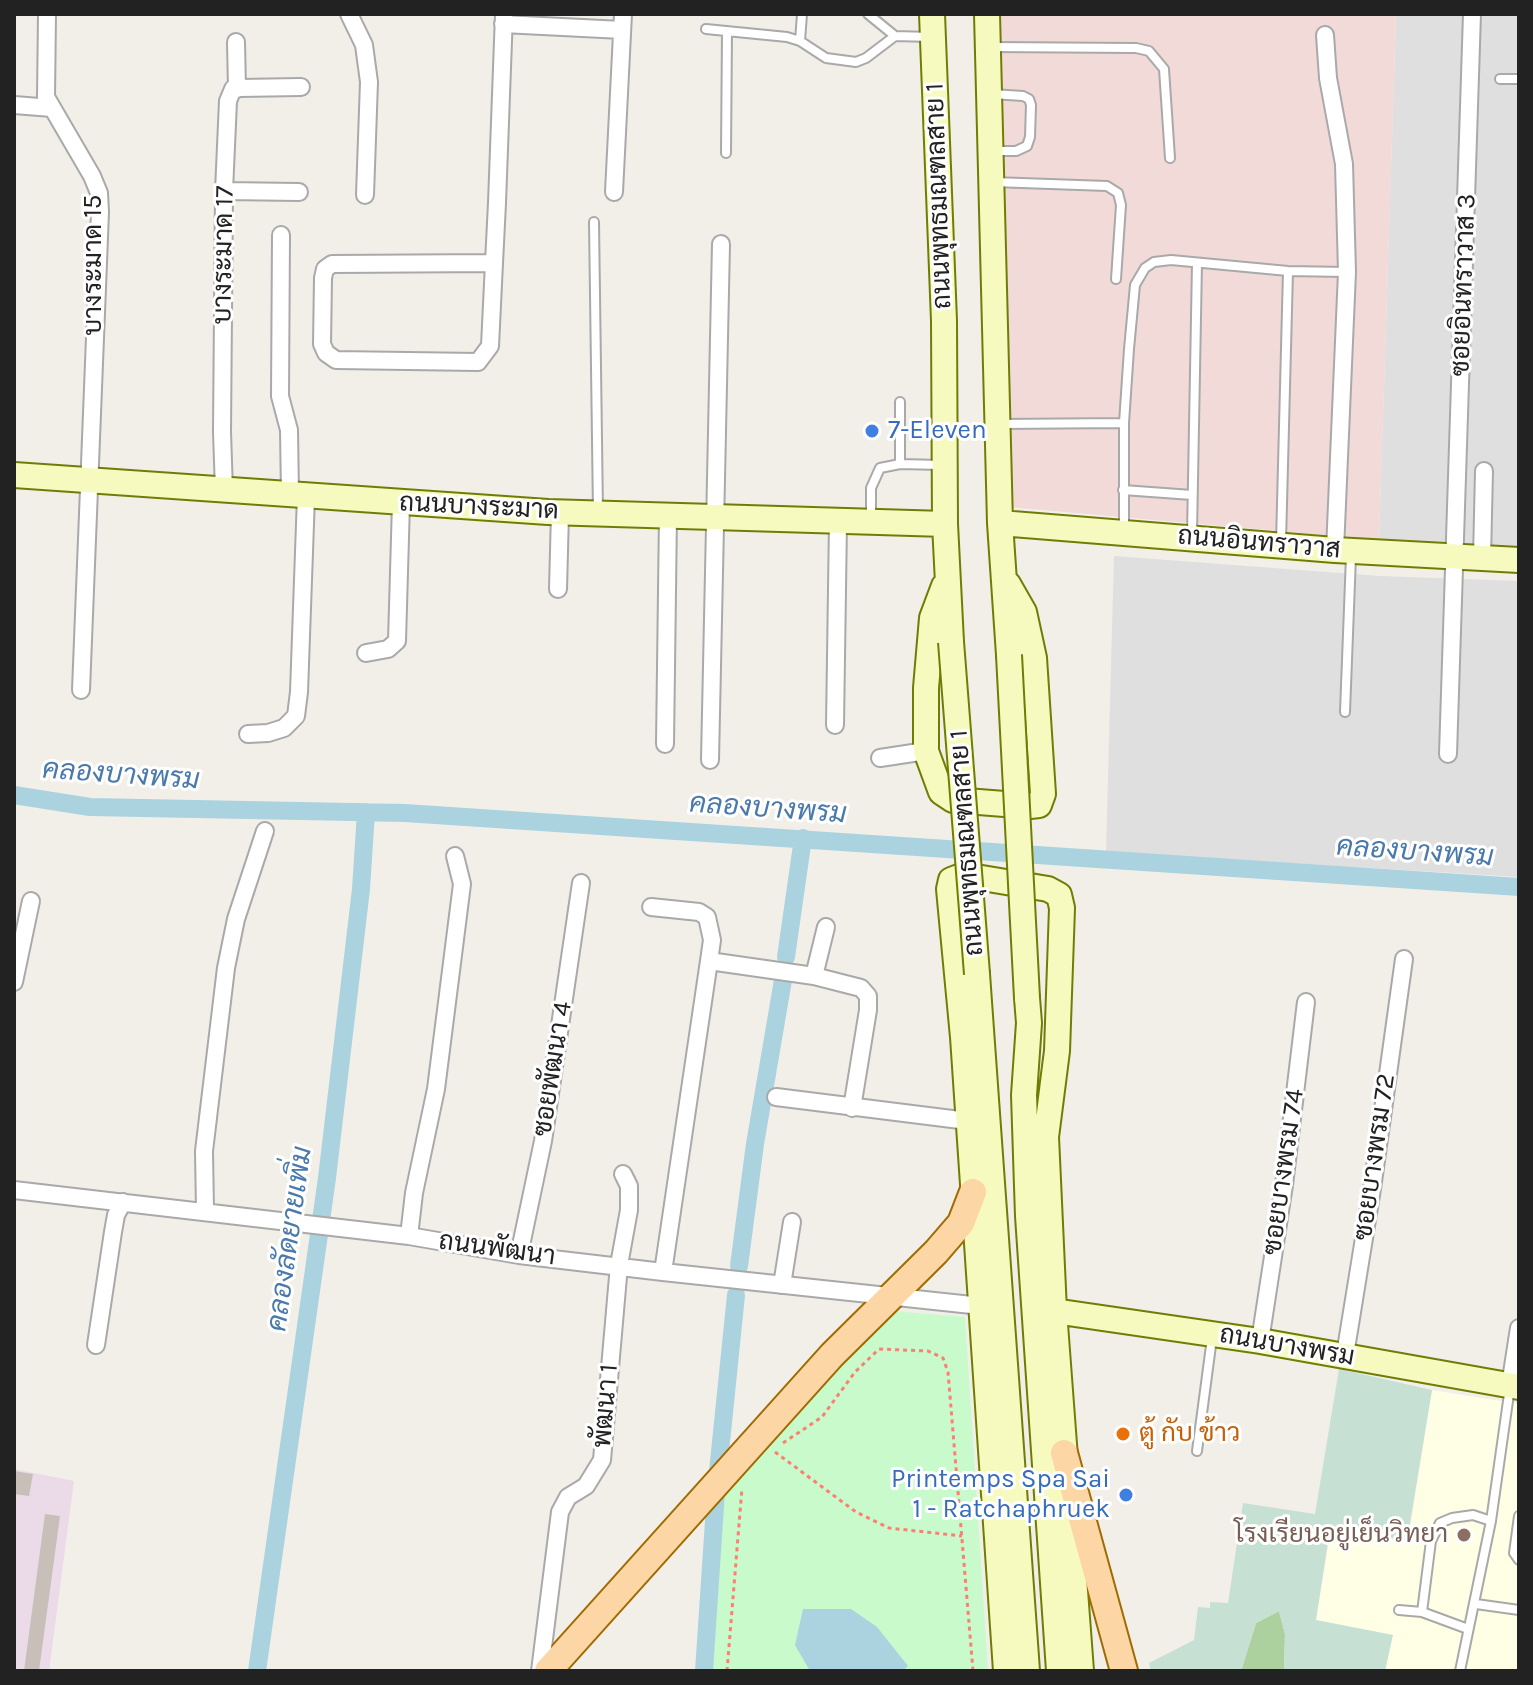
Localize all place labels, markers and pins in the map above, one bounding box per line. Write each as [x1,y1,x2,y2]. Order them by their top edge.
place label: 7-Eleven [888,415,987,447]
marker: 7-Eleven [863,422,881,440]
place label: ตู้ กับ ข้าว [1139,1418,1240,1450]
marker: ตู้ กับ ข้าว [1114,1425,1132,1443]
place label: Printemps Spa Sai 1 - Ratchaphruek [891,1464,1110,1526]
marker: Printemps Spa Sai 1 - Ratchaphruek [1117,1486,1135,1504]
place label: โรงเรียนอยู่เย็นวิทยา [1234,1519,1448,1551]
marker: โรงเรียนอยู่เย็นวิทยา [1455,1526,1473,1544]

